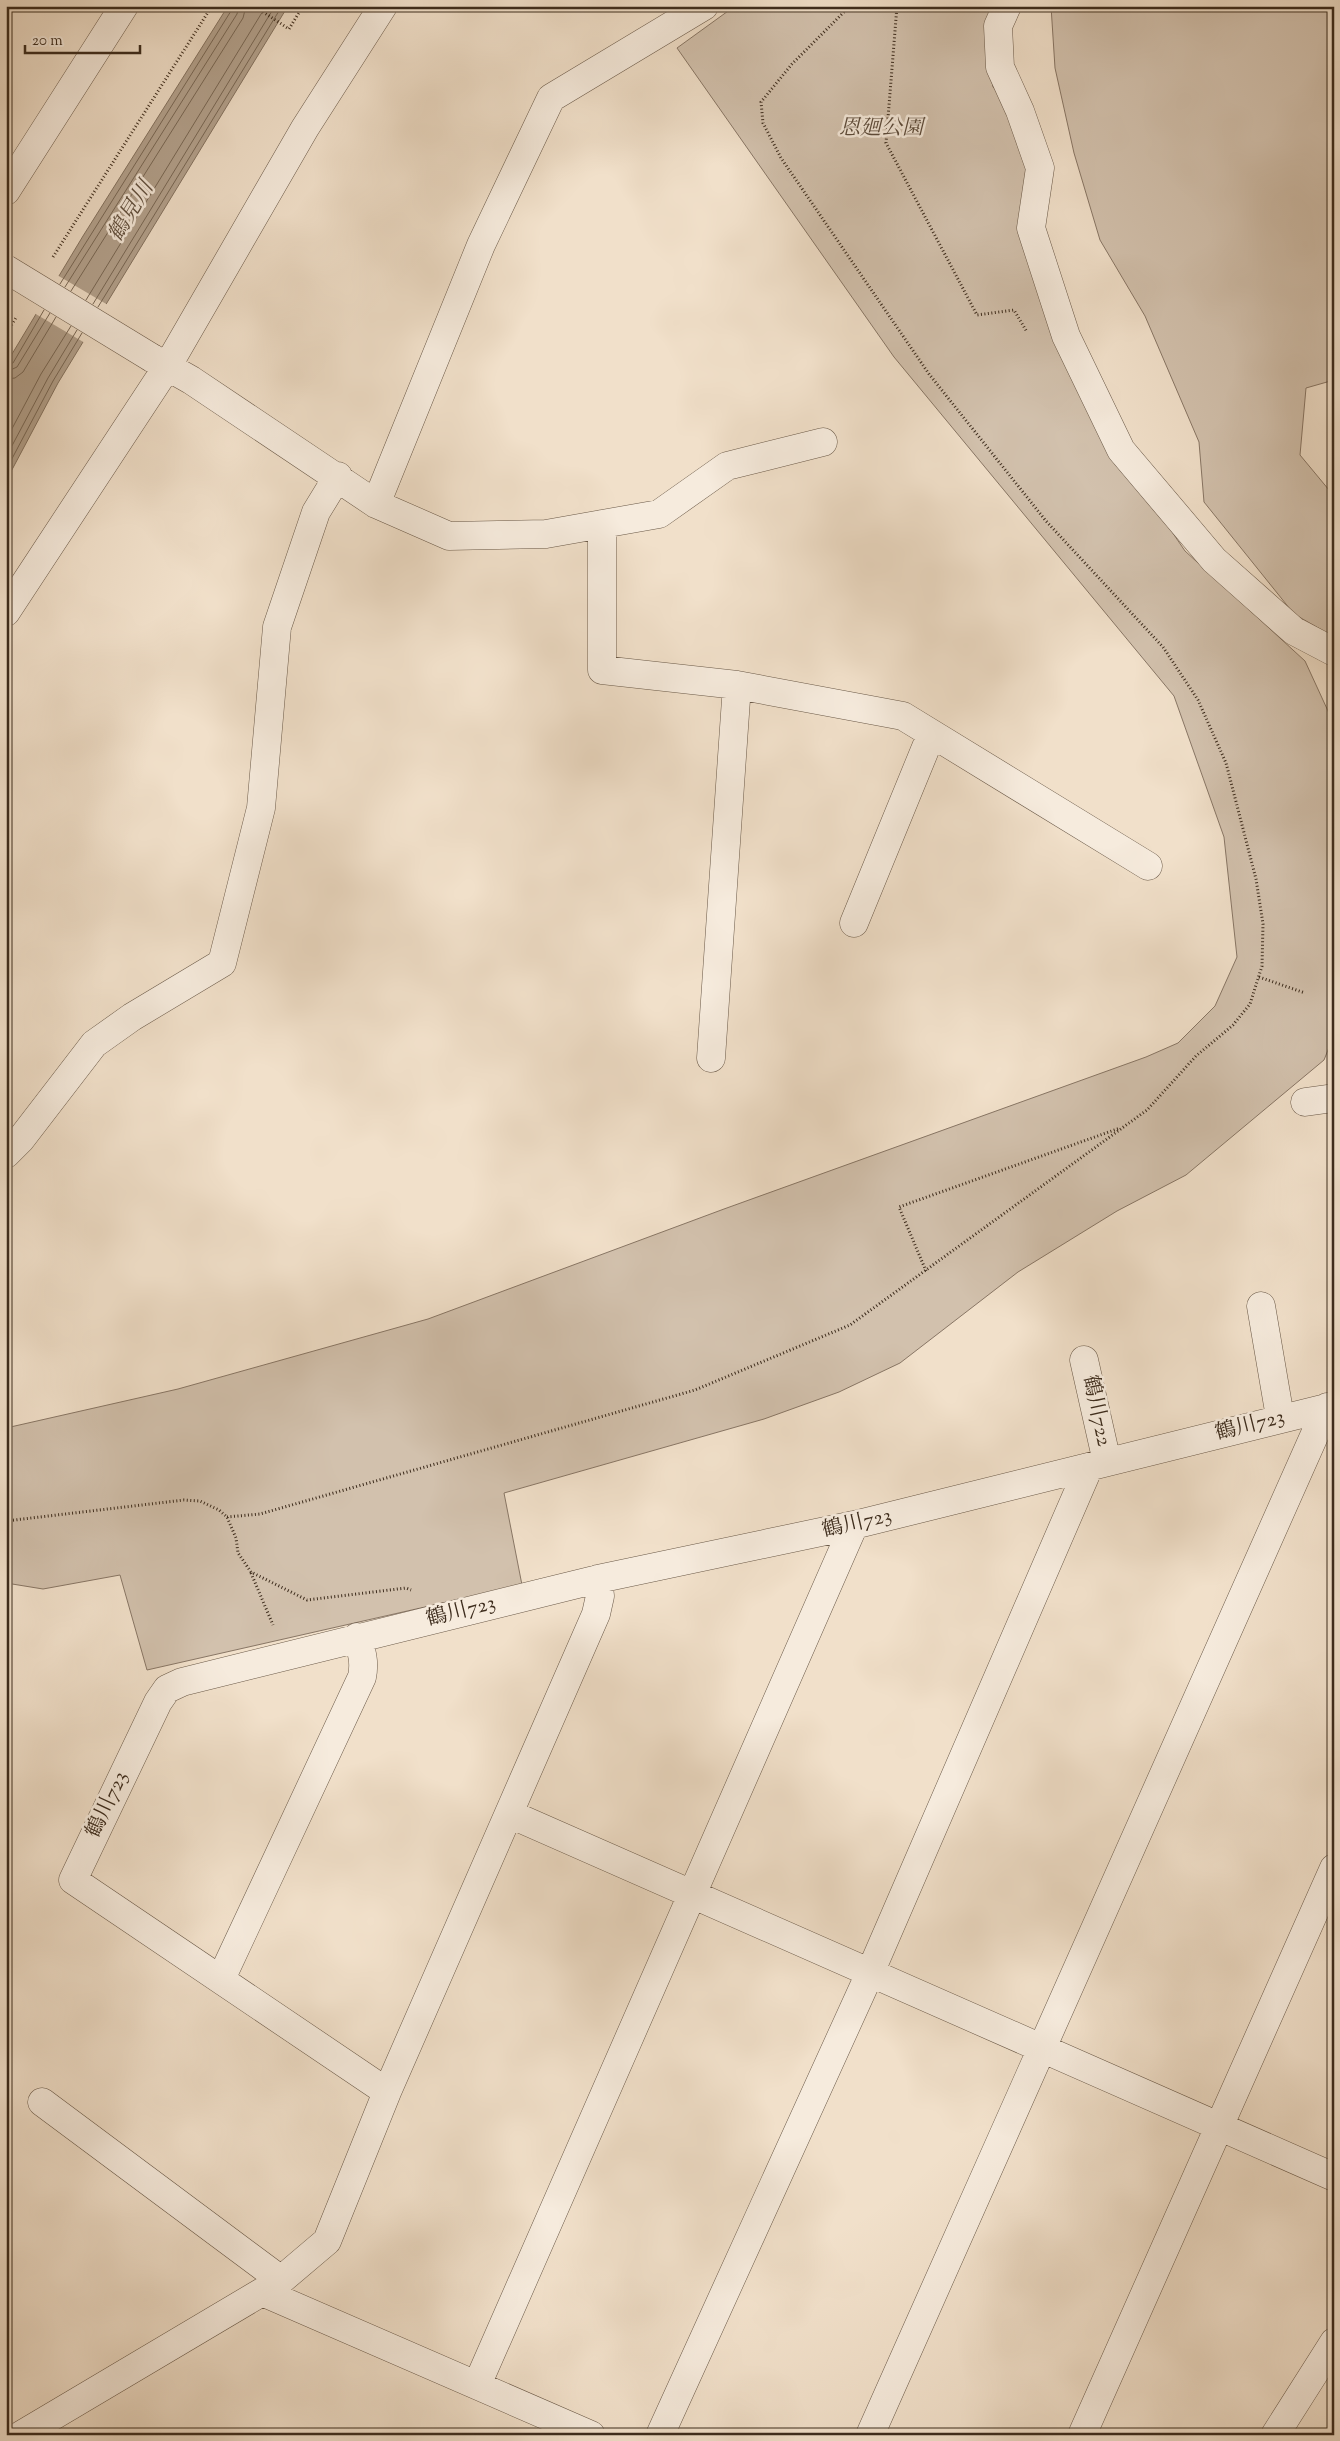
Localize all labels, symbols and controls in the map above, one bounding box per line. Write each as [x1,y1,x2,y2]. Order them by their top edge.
scale bar [25,22,140,54]
text: 20 m [32,31,63,52]
park label: 恩廻公園 [839,114,926,144]
water label: 鶴見川 [101,174,164,249]
street label: 鶴川722 [1074,1373,1118,1449]
street label: 鶴川723 [1212,1403,1288,1449]
street label: 鶴川723 [819,1501,895,1547]
street label: 鶴川723 [423,1589,499,1635]
street label: 鶴川723 [79,1767,137,1843]

